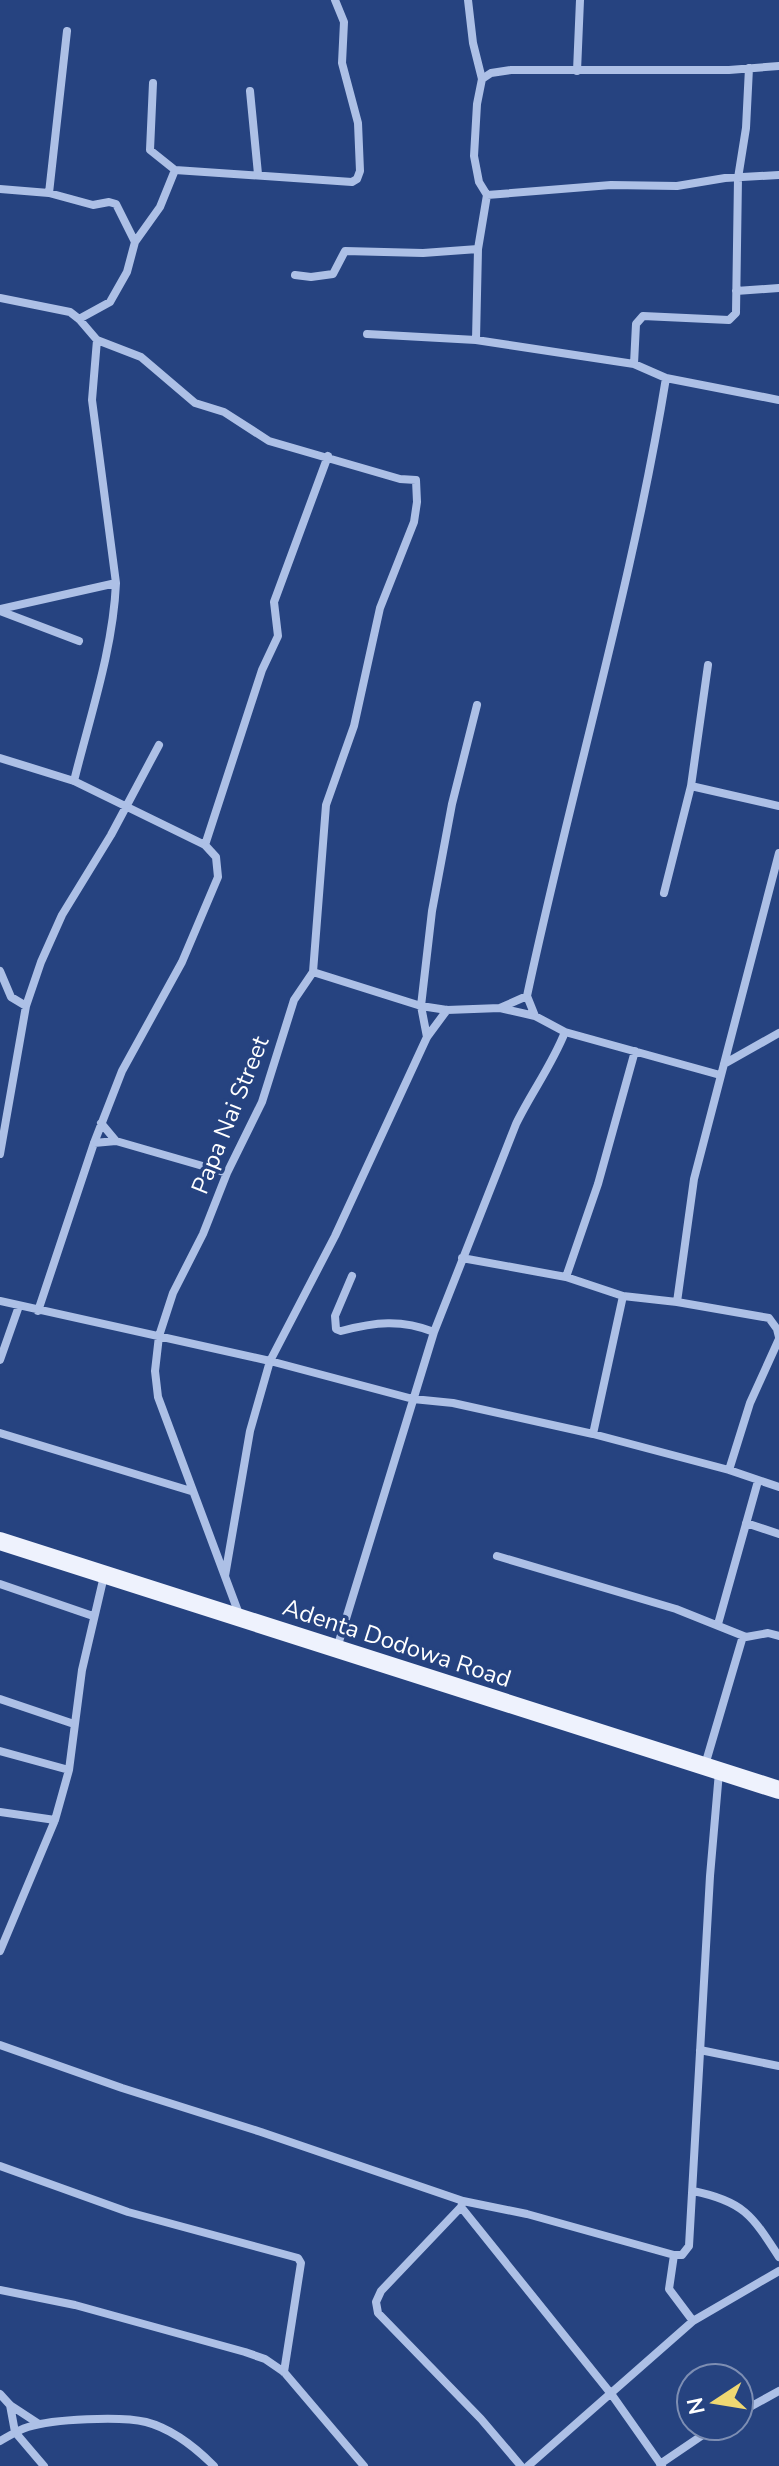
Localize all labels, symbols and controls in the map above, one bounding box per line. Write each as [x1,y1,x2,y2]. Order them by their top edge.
street label: Papa Nai Street [184,1031,277,1199]
street label: Adenta Dodowa Road [279,1591,515,1695]
north arrow [675,2362,755,2442]
text: N [680,2395,713,2417]

